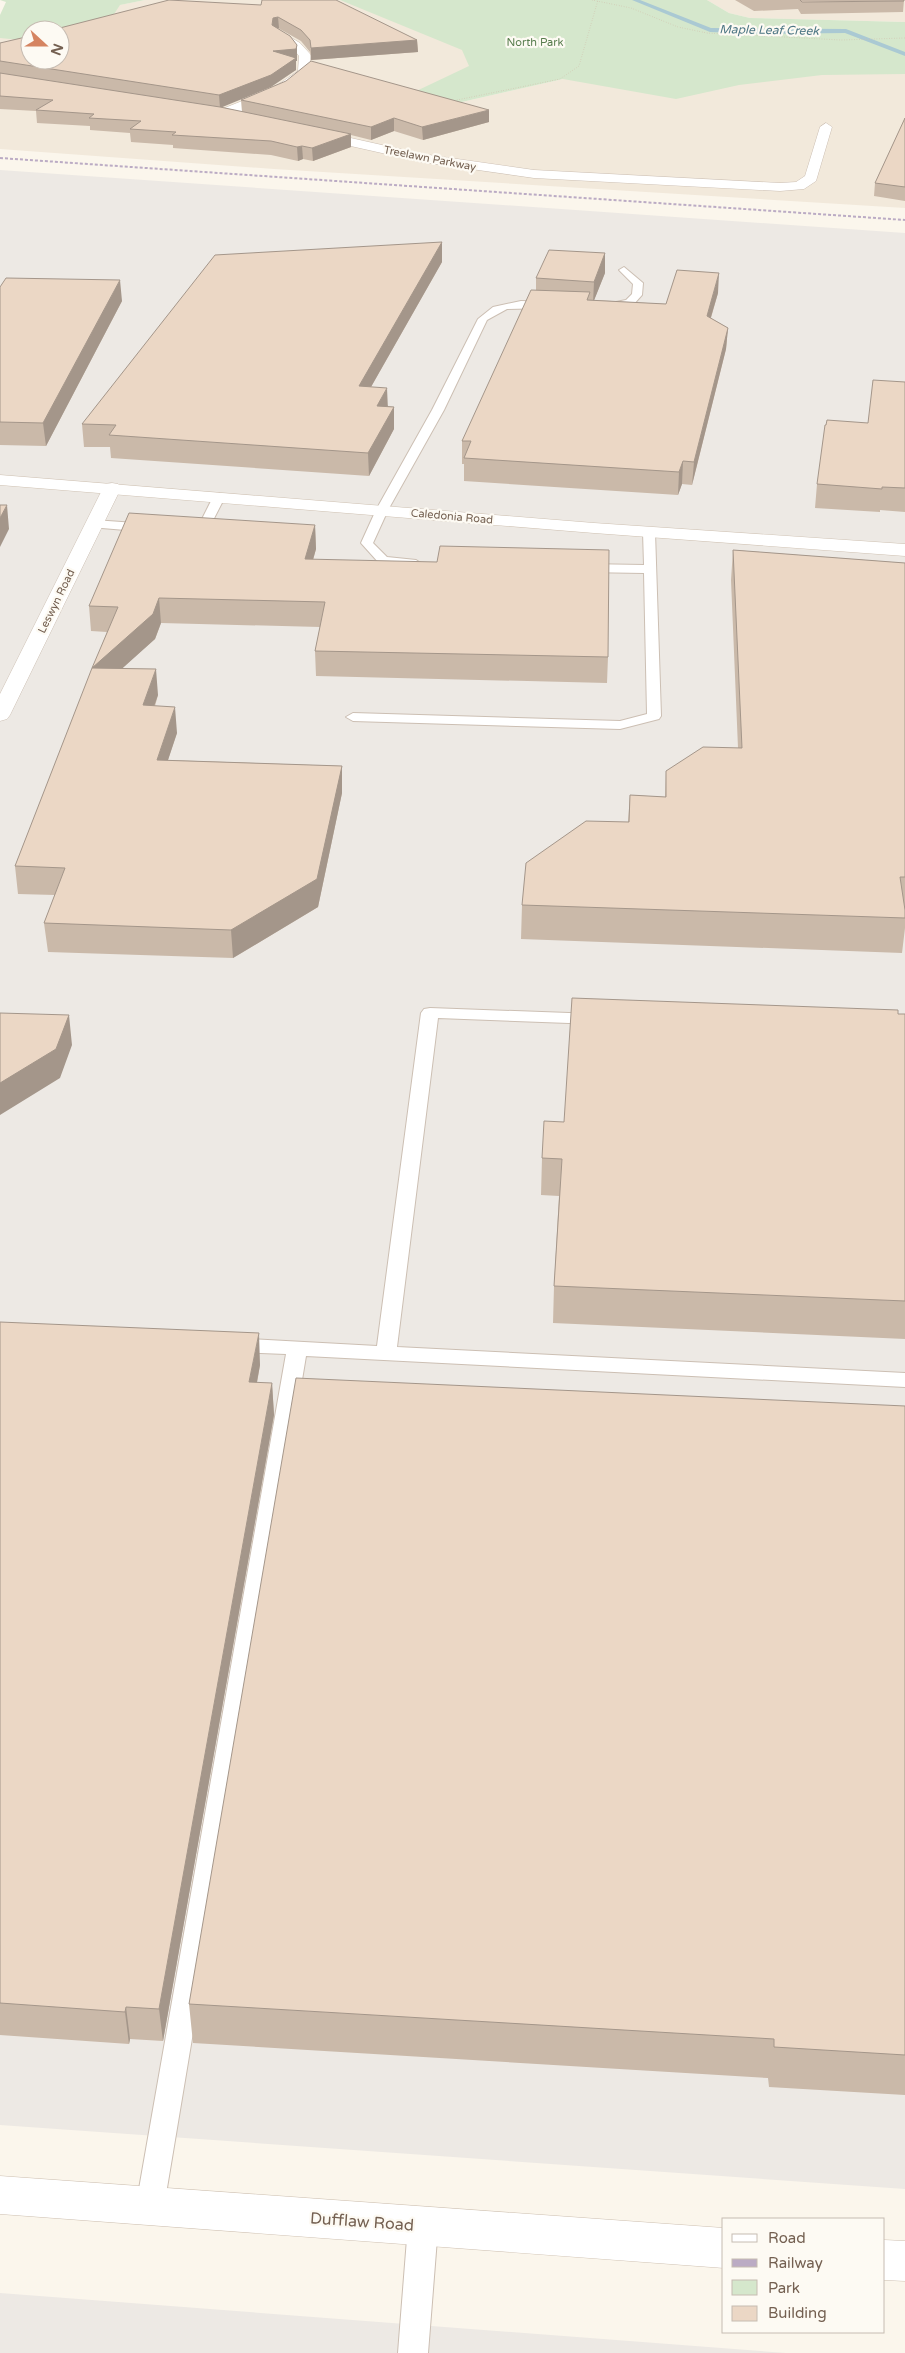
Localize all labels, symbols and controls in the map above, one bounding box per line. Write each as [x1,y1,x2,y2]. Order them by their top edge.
north arrow [20,20,70,70]
water label: Maple Leaf Creek [719,22,820,38]
park label: North Park [507,36,563,49]
text: N [47,41,67,58]
street label: Treelawn Parkway [383,143,477,174]
street label: Caledonia Road [410,506,494,527]
street label: Leswyn Road [35,567,78,635]
street label: Dufflaw Road [309,2208,415,2236]
legend [722,2218,885,2333]
text: Road [768,2229,806,2247]
text: Railway [768,2254,823,2272]
text: Park [768,2279,800,2297]
text: Building [768,2304,827,2322]

